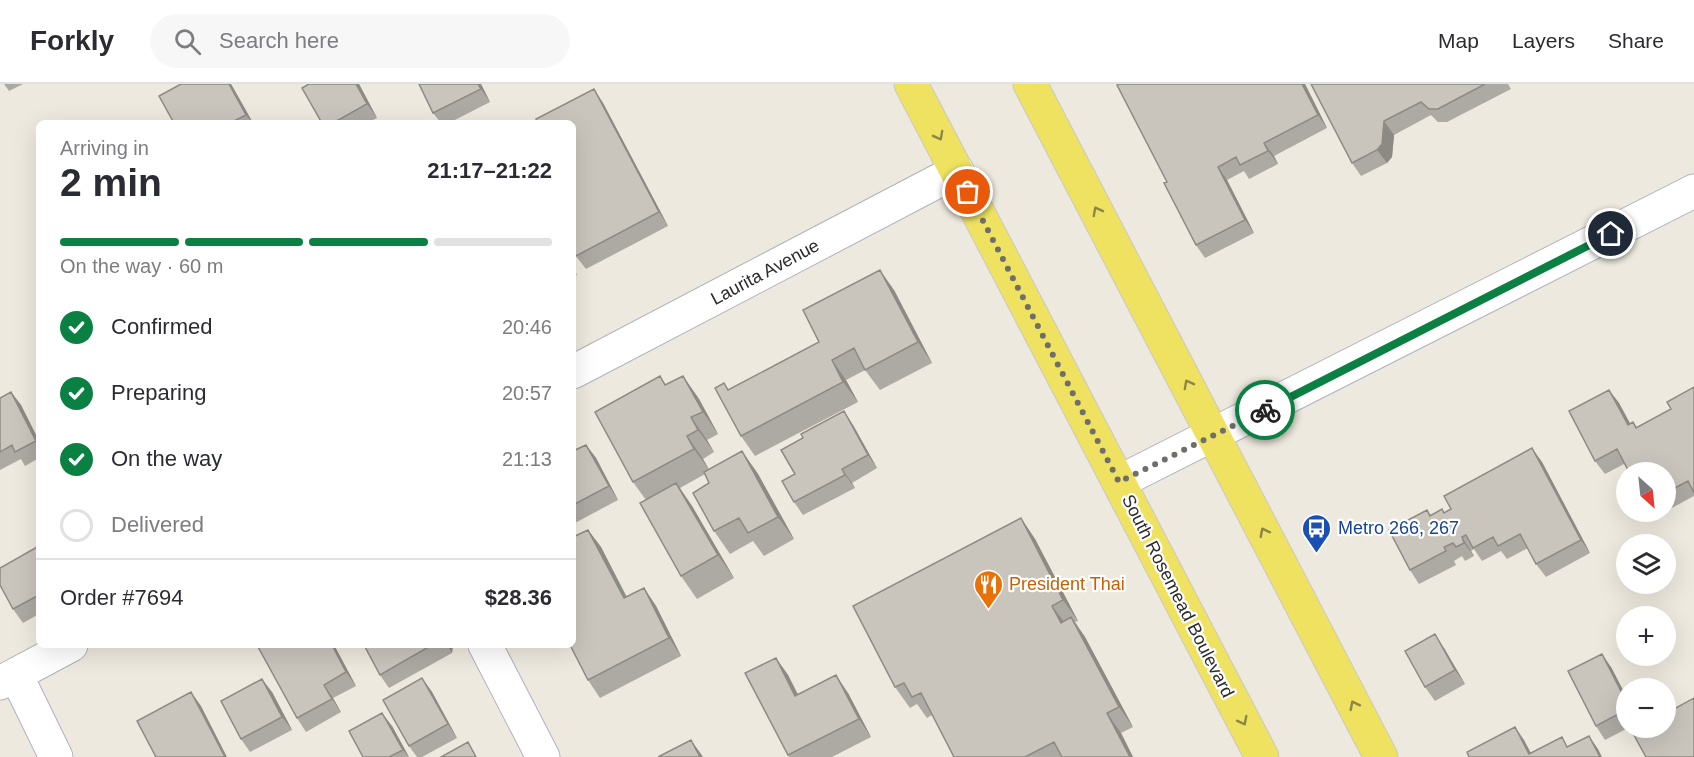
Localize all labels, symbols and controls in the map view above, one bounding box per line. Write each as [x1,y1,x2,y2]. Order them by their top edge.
search box [150,14,570,68]
text: Forkly [30,25,114,56]
icon: search [171,25,204,58]
text: Search here [219,28,339,53]
text: Map [1438,29,1479,52]
text: Layers [1512,29,1575,52]
text: Share [1608,29,1664,52]
one-way arrow [932,129,943,140]
text: Arriving in [60,137,149,159]
text: 21:17–21:22 [427,158,552,183]
text: 2 min [60,161,162,204]
pin [942,166,993,217]
icon: bag [951,175,984,208]
one-way arrow [1093,207,1104,218]
pin [1585,208,1636,259]
icon: home [1594,217,1627,250]
street label: Laurita Avenue [707,235,823,309]
text: On the way · 60 m [60,255,223,277]
icon: check [60,311,93,344]
text: Confirmed [111,314,212,339]
text: 20:46 [502,316,552,338]
icon: check [60,377,93,410]
text: Preparing [111,380,206,405]
one-way arrow [1184,380,1195,390]
courier [1235,380,1295,440]
text: 20:57 [502,382,552,404]
icon: bike [1249,394,1282,427]
icon: check [60,443,93,476]
text: On the way [111,446,222,471]
text: 21:13 [502,448,552,470]
north arrow [1616,462,1676,522]
map controls [1616,462,1676,738]
street label: South Rosemead Boulevard [1118,491,1238,701]
text: Delivered [111,512,204,537]
bus stop icon: Metro 266, 267 [1301,512,1333,554]
place label: Metro 266, 267 [1338,518,1459,538]
one-way arrow [1260,527,1272,538]
button: layers [1616,534,1676,594]
restaurant icon: President Thai [972,568,1004,610]
place label: President Thai [1009,574,1125,594]
text: Order #7694 [60,585,184,610]
text: $28.36 [485,585,552,610]
button: + [1616,606,1676,666]
button: − [1616,678,1676,738]
one-way arrow [1350,701,1361,711]
one-way arrow [1236,714,1247,725]

